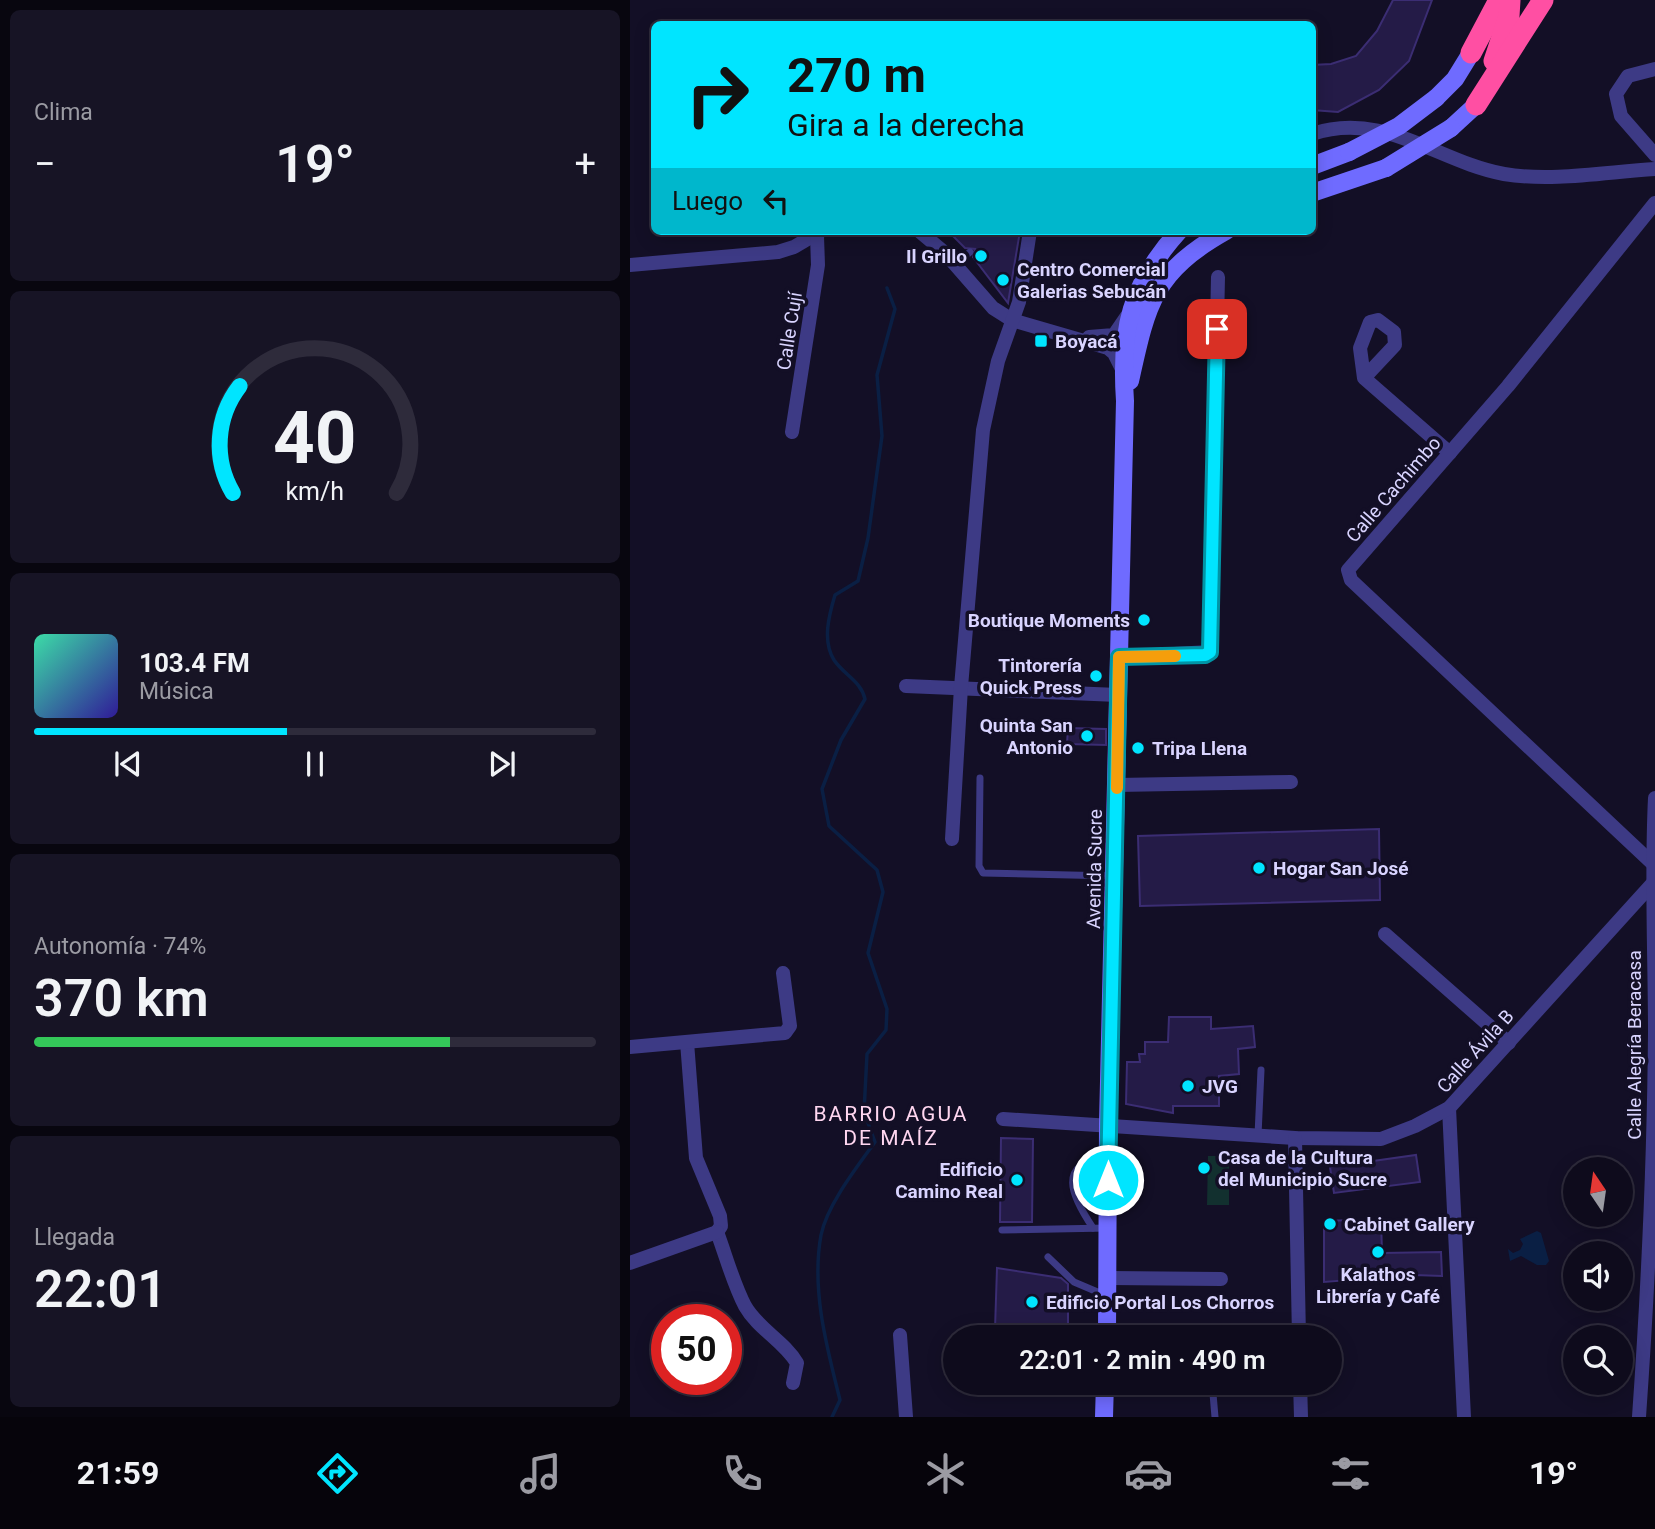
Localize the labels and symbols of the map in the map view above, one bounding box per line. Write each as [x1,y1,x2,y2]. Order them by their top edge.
place label: Il Grillo [906,245,967,268]
marker: Il Grillo [973,248,989,264]
place label: Centro Comercial Galerias Sebucán [1017,258,1166,303]
marker: Centro Comercial Galerias Sebucán [995,272,1011,288]
street label: Calle Cují [772,289,807,372]
pin [1187,299,1247,359]
place label: Boyacá [1055,330,1117,353]
marker: Boyacá [1033,333,1049,349]
street label: Calle Cachimbo [1341,432,1446,547]
place label: Boutique Moments [968,609,1130,632]
marker: Boutique Moments [1136,612,1152,628]
place label: Tintorería Quick Press [980,654,1082,699]
marker: Tintorería Quick Press [1088,668,1104,684]
place label: Quinta San Antonio [980,714,1073,759]
marker: Quinta San Antonio [1079,728,1095,744]
place label: Tripa Llena [1152,737,1247,760]
marker: Tripa Llena [1130,740,1146,756]
street label: Avenida Sucre [1082,809,1107,929]
place label: Hogar San José [1273,857,1408,880]
marker: Hogar San José [1251,860,1267,876]
street label: Calle Alegría Beracasa [1623,950,1646,1140]
street label: Calle Ávila B [1432,1005,1519,1098]
place label: JVG [1202,1075,1238,1098]
marker: JVG [1180,1078,1196,1094]
district label: BARRIO AGUA DE MAÍZ [813,1102,969,1150]
position arrow [1071,1143,1145,1217]
place label: Casa de la Cultura del Municipio Sucre [1218,1146,1387,1191]
north arrow [1563,1157,1633,1227]
place label: Edificio Camino Real [895,1158,1003,1203]
marker: Casa de la Cultura del Municipio Sucre [1196,1160,1212,1176]
marker: Edificio Camino Real [1009,1172,1025,1188]
place label: Cabinet Gallery [1344,1213,1475,1236]
marker: Cabinet Gallery [1322,1216,1338,1232]
marker: Kalathos Librería y Café [1370,1244,1386,1260]
place label: Kalathos Librería y Café [1316,1263,1440,1308]
place label: Edificio Portal Los Chorros [1046,1291,1274,1314]
marker: Edificio Portal Los Chorros [1024,1294,1040,1310]
speed limit sign: 50 [651,1304,742,1395]

